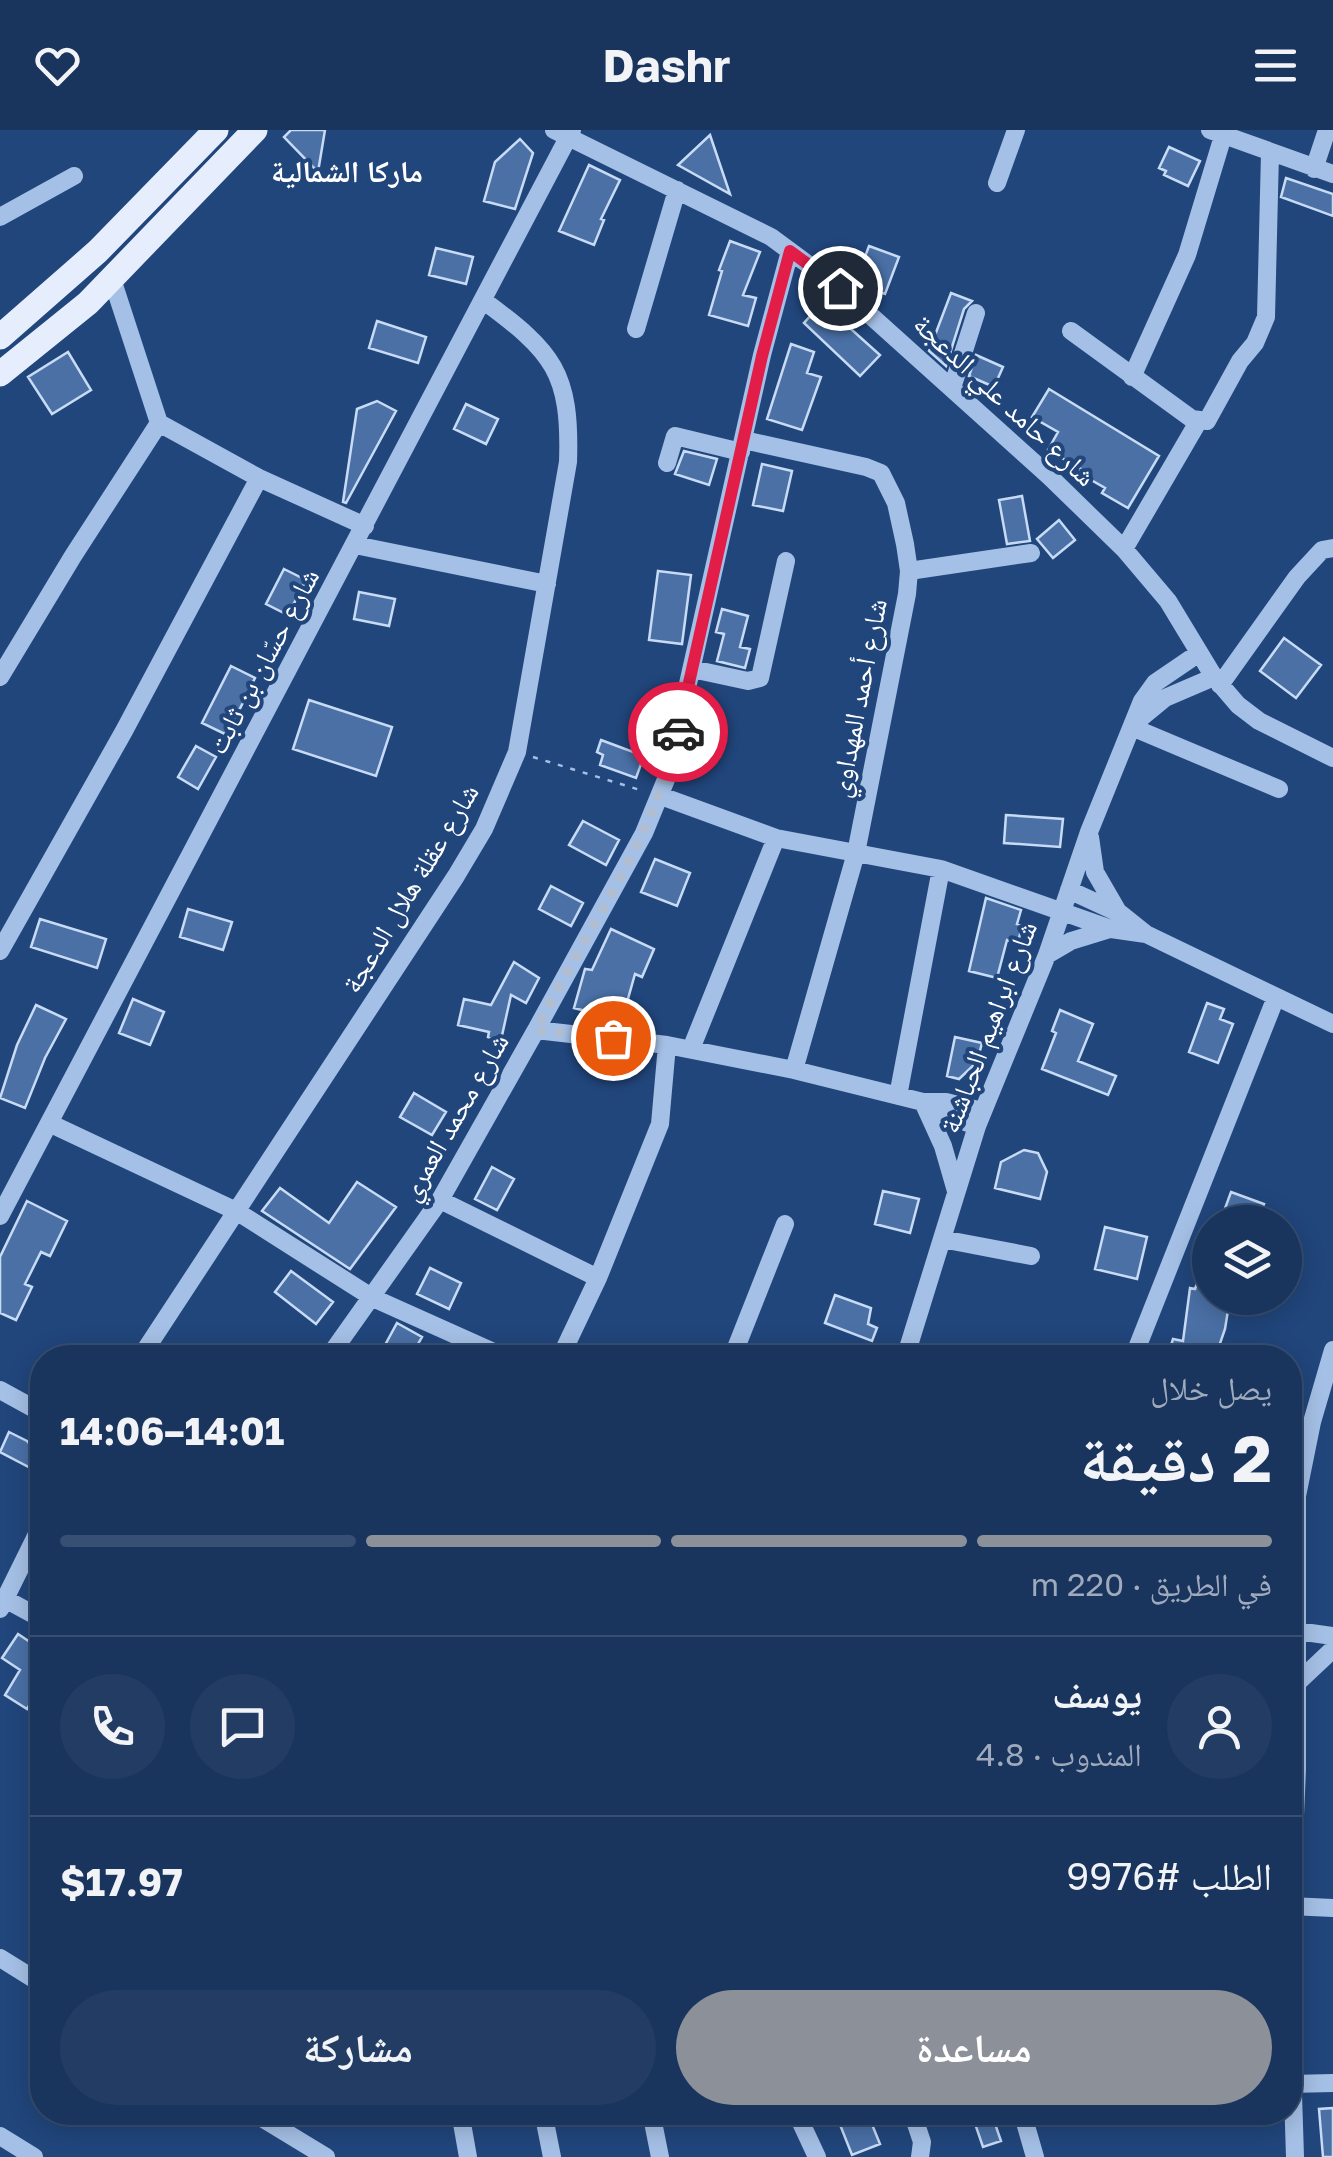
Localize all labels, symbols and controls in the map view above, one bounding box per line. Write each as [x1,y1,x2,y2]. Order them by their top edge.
icon: heart [30,38,85,93]
text: Dashr [602,38,731,92]
icon: menu [1248,38,1303,93]
district label: ماركا الشمالية [271,153,423,189]
pin [798,246,883,331]
icon: home [813,261,868,316]
street label: شارع حامد علي الدعجة [903,307,1103,498]
street label: شارع حسّان بن ثابت [200,562,327,760]
street label: شارع أحمد المهداوي [822,596,900,801]
courier [628,682,728,782]
icon: car [651,705,706,760]
street label: شارع عقلة هلال الدعجة [334,777,487,999]
street label: شارع ابراهيم الحباشنة [932,916,1046,1139]
pin [571,996,656,1081]
icon: bag [586,1011,641,1066]
street label: شارع محمد العمري [392,1027,521,1210]
map controls [1192,1205,1302,1315]
button: layers [1192,1205,1302,1315]
text: يصل خلال [1150,1369,1272,1407]
text: 14:01–14:06 [60,1408,284,1453]
text: 2 دقيقة [1080,1418,1272,1496]
text: في الطريق · 220 m [1031,1565,1272,1603]
text: يوسف [1052,1671,1142,1716]
button: phone [60,1674,165,1779]
button: chat [190,1674,295,1779]
button: person [1167,1674,1272,1779]
text: المندوب · 4.8 [976,1735,1142,1773]
text: الطلب #9976 [1066,1853,1272,1898]
text: $17.97 [60,1859,183,1904]
button: مشاركة [60,1990,656,2105]
button: مساعدة [676,1990,1272,2105]

